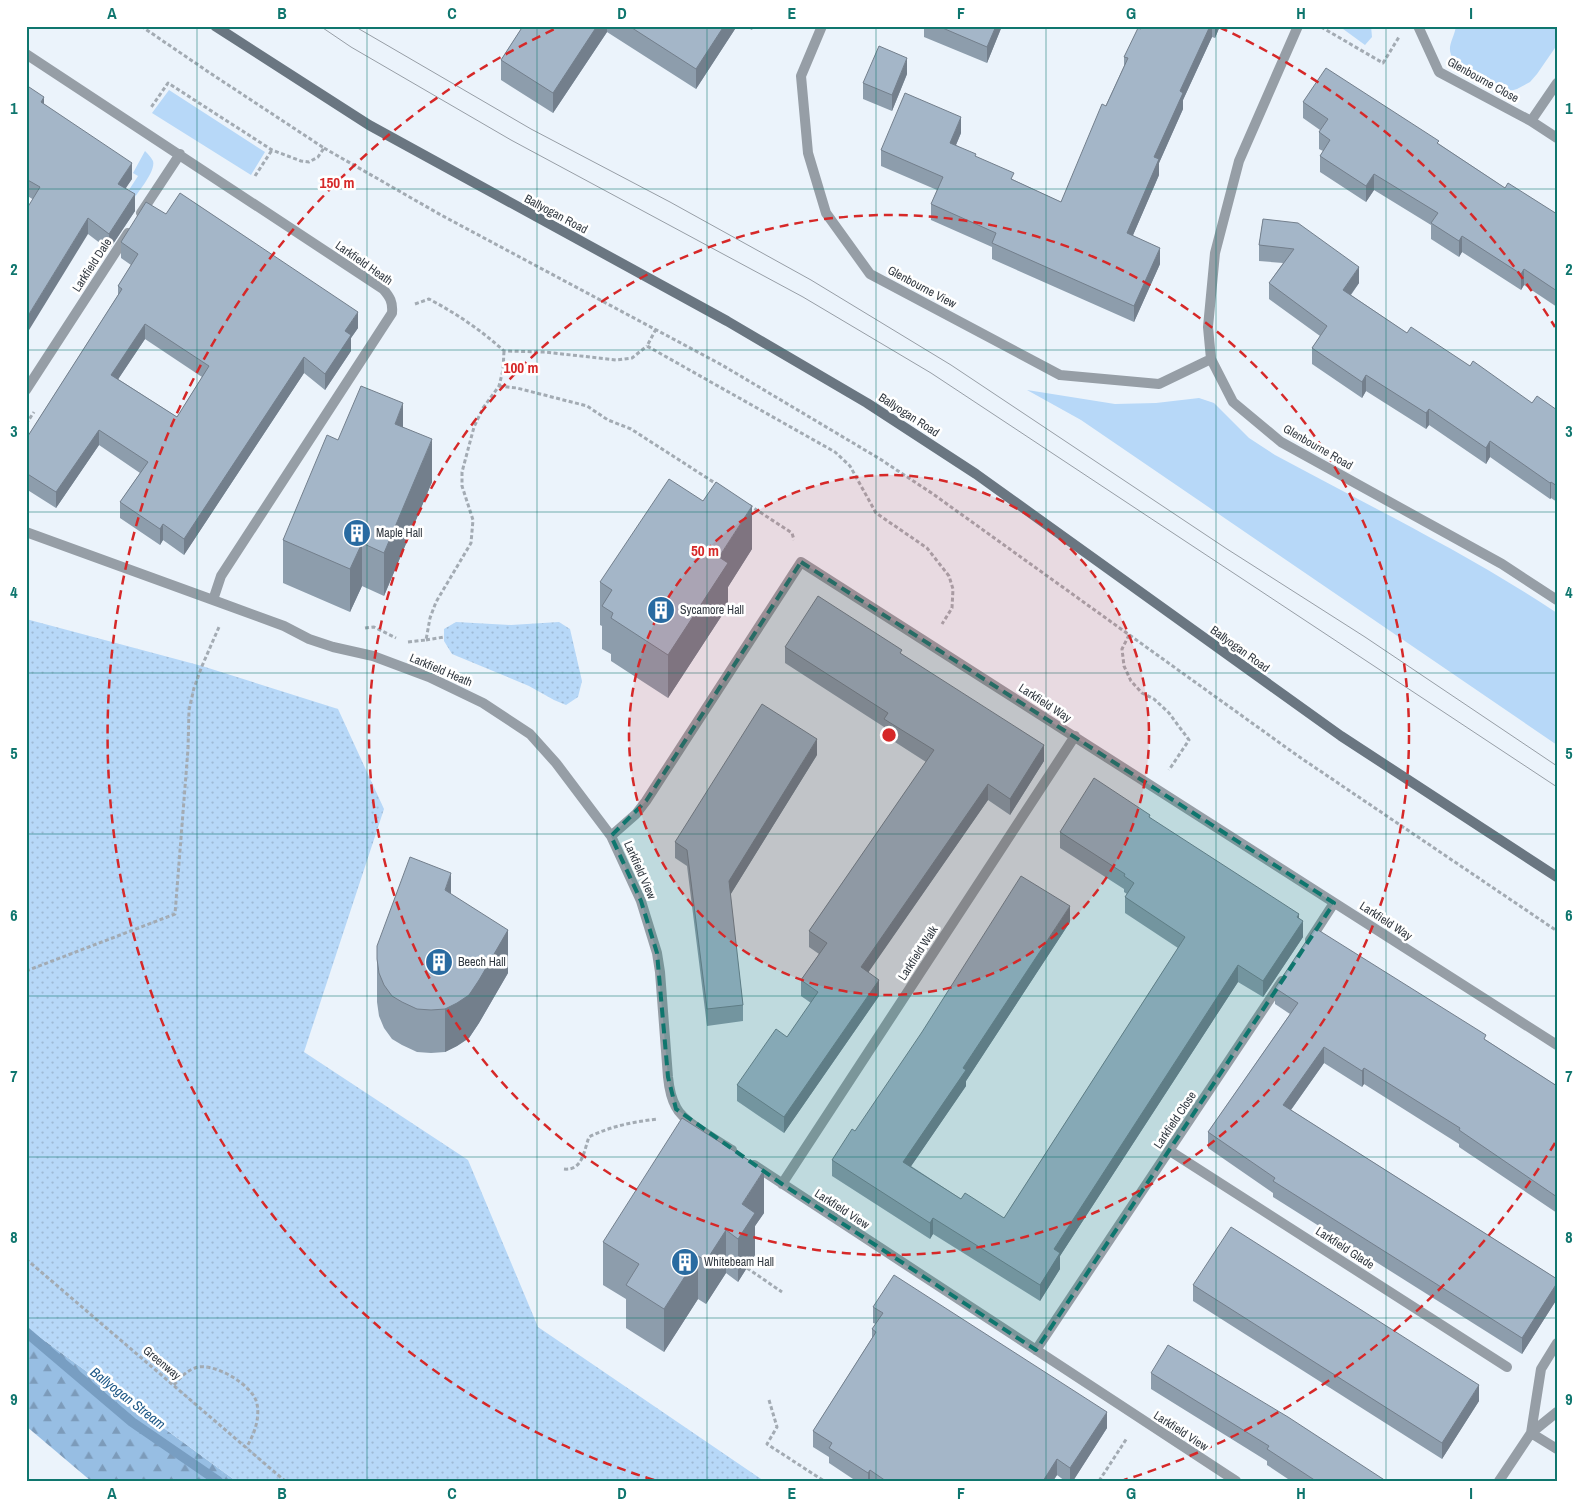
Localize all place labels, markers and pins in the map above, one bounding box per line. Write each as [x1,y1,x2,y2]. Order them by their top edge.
building icon: Maple Hall [342,518,372,548]
place label: Maple Hall [376,525,422,541]
building icon: Sycamore Hall [646,595,676,625]
place label: Sycamore Hall [680,602,744,618]
centre of rings [880,726,898,744]
building icon: Beech Hall [424,947,454,977]
place label: Beech Hall [458,954,506,970]
building icon: Whitebeam Hall [670,1247,700,1277]
place label: Whitebeam Hall [704,1254,774,1270]

